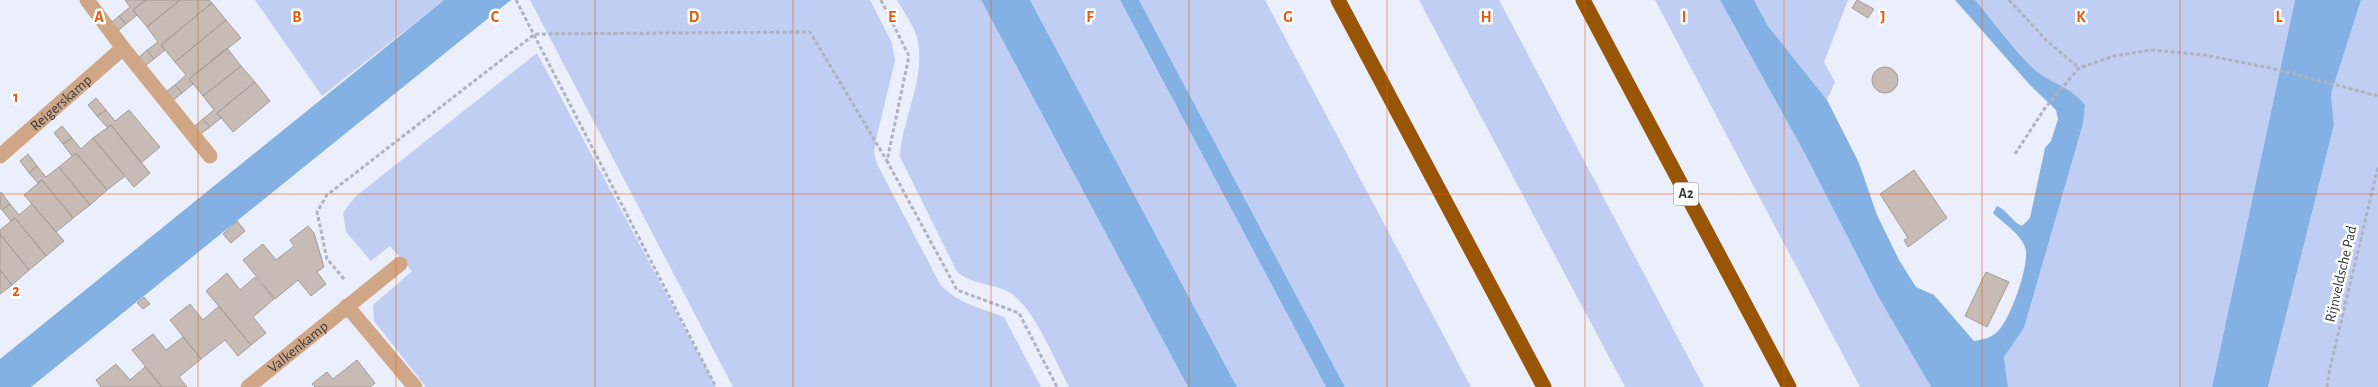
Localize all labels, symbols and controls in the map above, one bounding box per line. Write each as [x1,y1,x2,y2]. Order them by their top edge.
text: A [94,9,104,25]
text: B [292,9,302,25]
text: C [491,9,500,25]
text: D [689,9,700,25]
text: E [888,9,896,25]
text: F [1086,9,1094,25]
text: G [1283,9,1293,25]
text: H [1480,9,1492,25]
text: I [1682,9,1686,25]
text: J [1880,9,1886,25]
text: K [2076,9,2086,25]
text: L [2276,9,2283,25]
street label: Reigerskamp [27,72,94,133]
text: 1 [13,89,19,105]
road number: A2 [1674,182,1698,205]
street label: Rijnveldsche Pad [2323,224,2359,324]
text: 2 [12,283,20,299]
street label: Valkenkamp [265,318,331,375]

